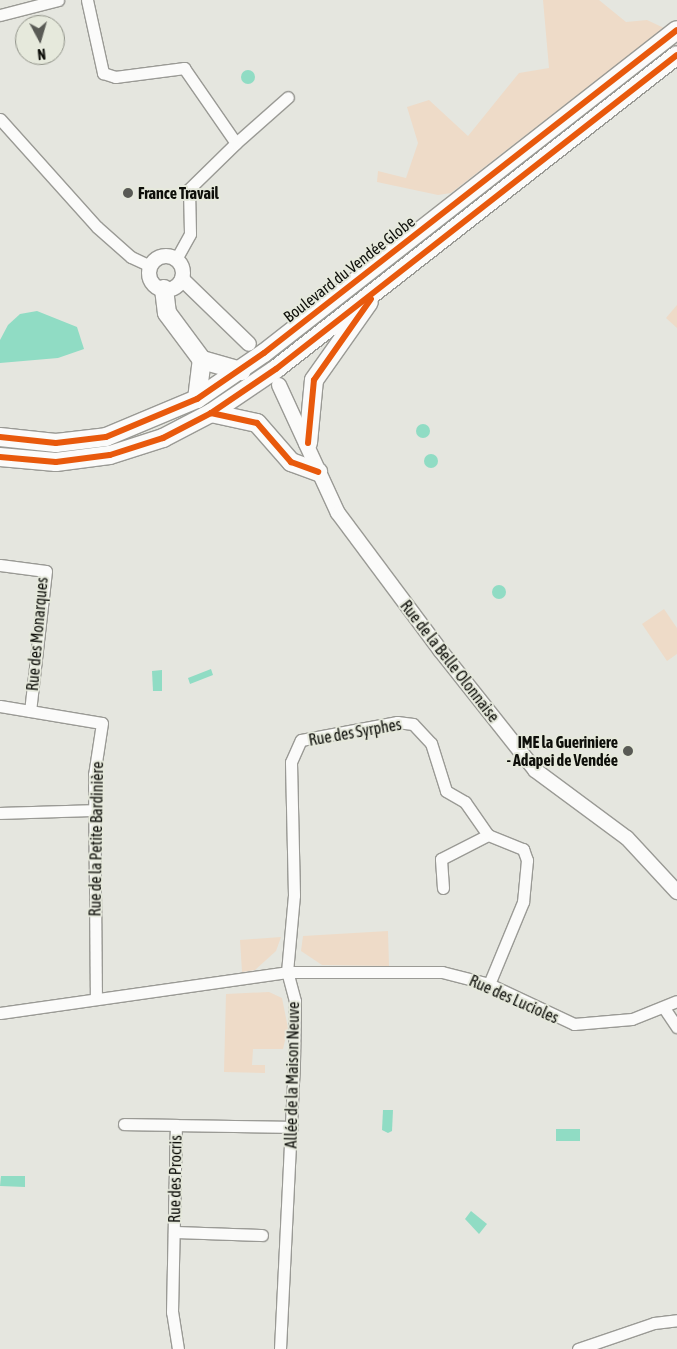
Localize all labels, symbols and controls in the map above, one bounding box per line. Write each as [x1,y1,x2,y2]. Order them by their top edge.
north arrow [15,15,65,65]
text: N [37,46,46,62]
place label: France Travail [138,183,219,203]
marker: France Travail [122,187,134,199]
street label: Boulevard du Vendée Globe [279,212,419,326]
street label: Rue des Monarques [22,576,52,692]
street label: Rue de la Belle Olonnaise [397,596,503,726]
street label: Rue des Syrphes [307,714,403,750]
place label: IME la Gueriniere - Adapei de Vendée [507,732,618,770]
marker: IME la Gueriniere - Adapei de Vendée [622,745,634,757]
street label: Rue de la Petite Bardinière [85,761,107,917]
street label: Rue des Lucioles [466,971,562,1027]
street label: Allée de la Maison Neuve [281,1001,303,1149]
street label: Rue des Procris [165,1135,185,1223]

